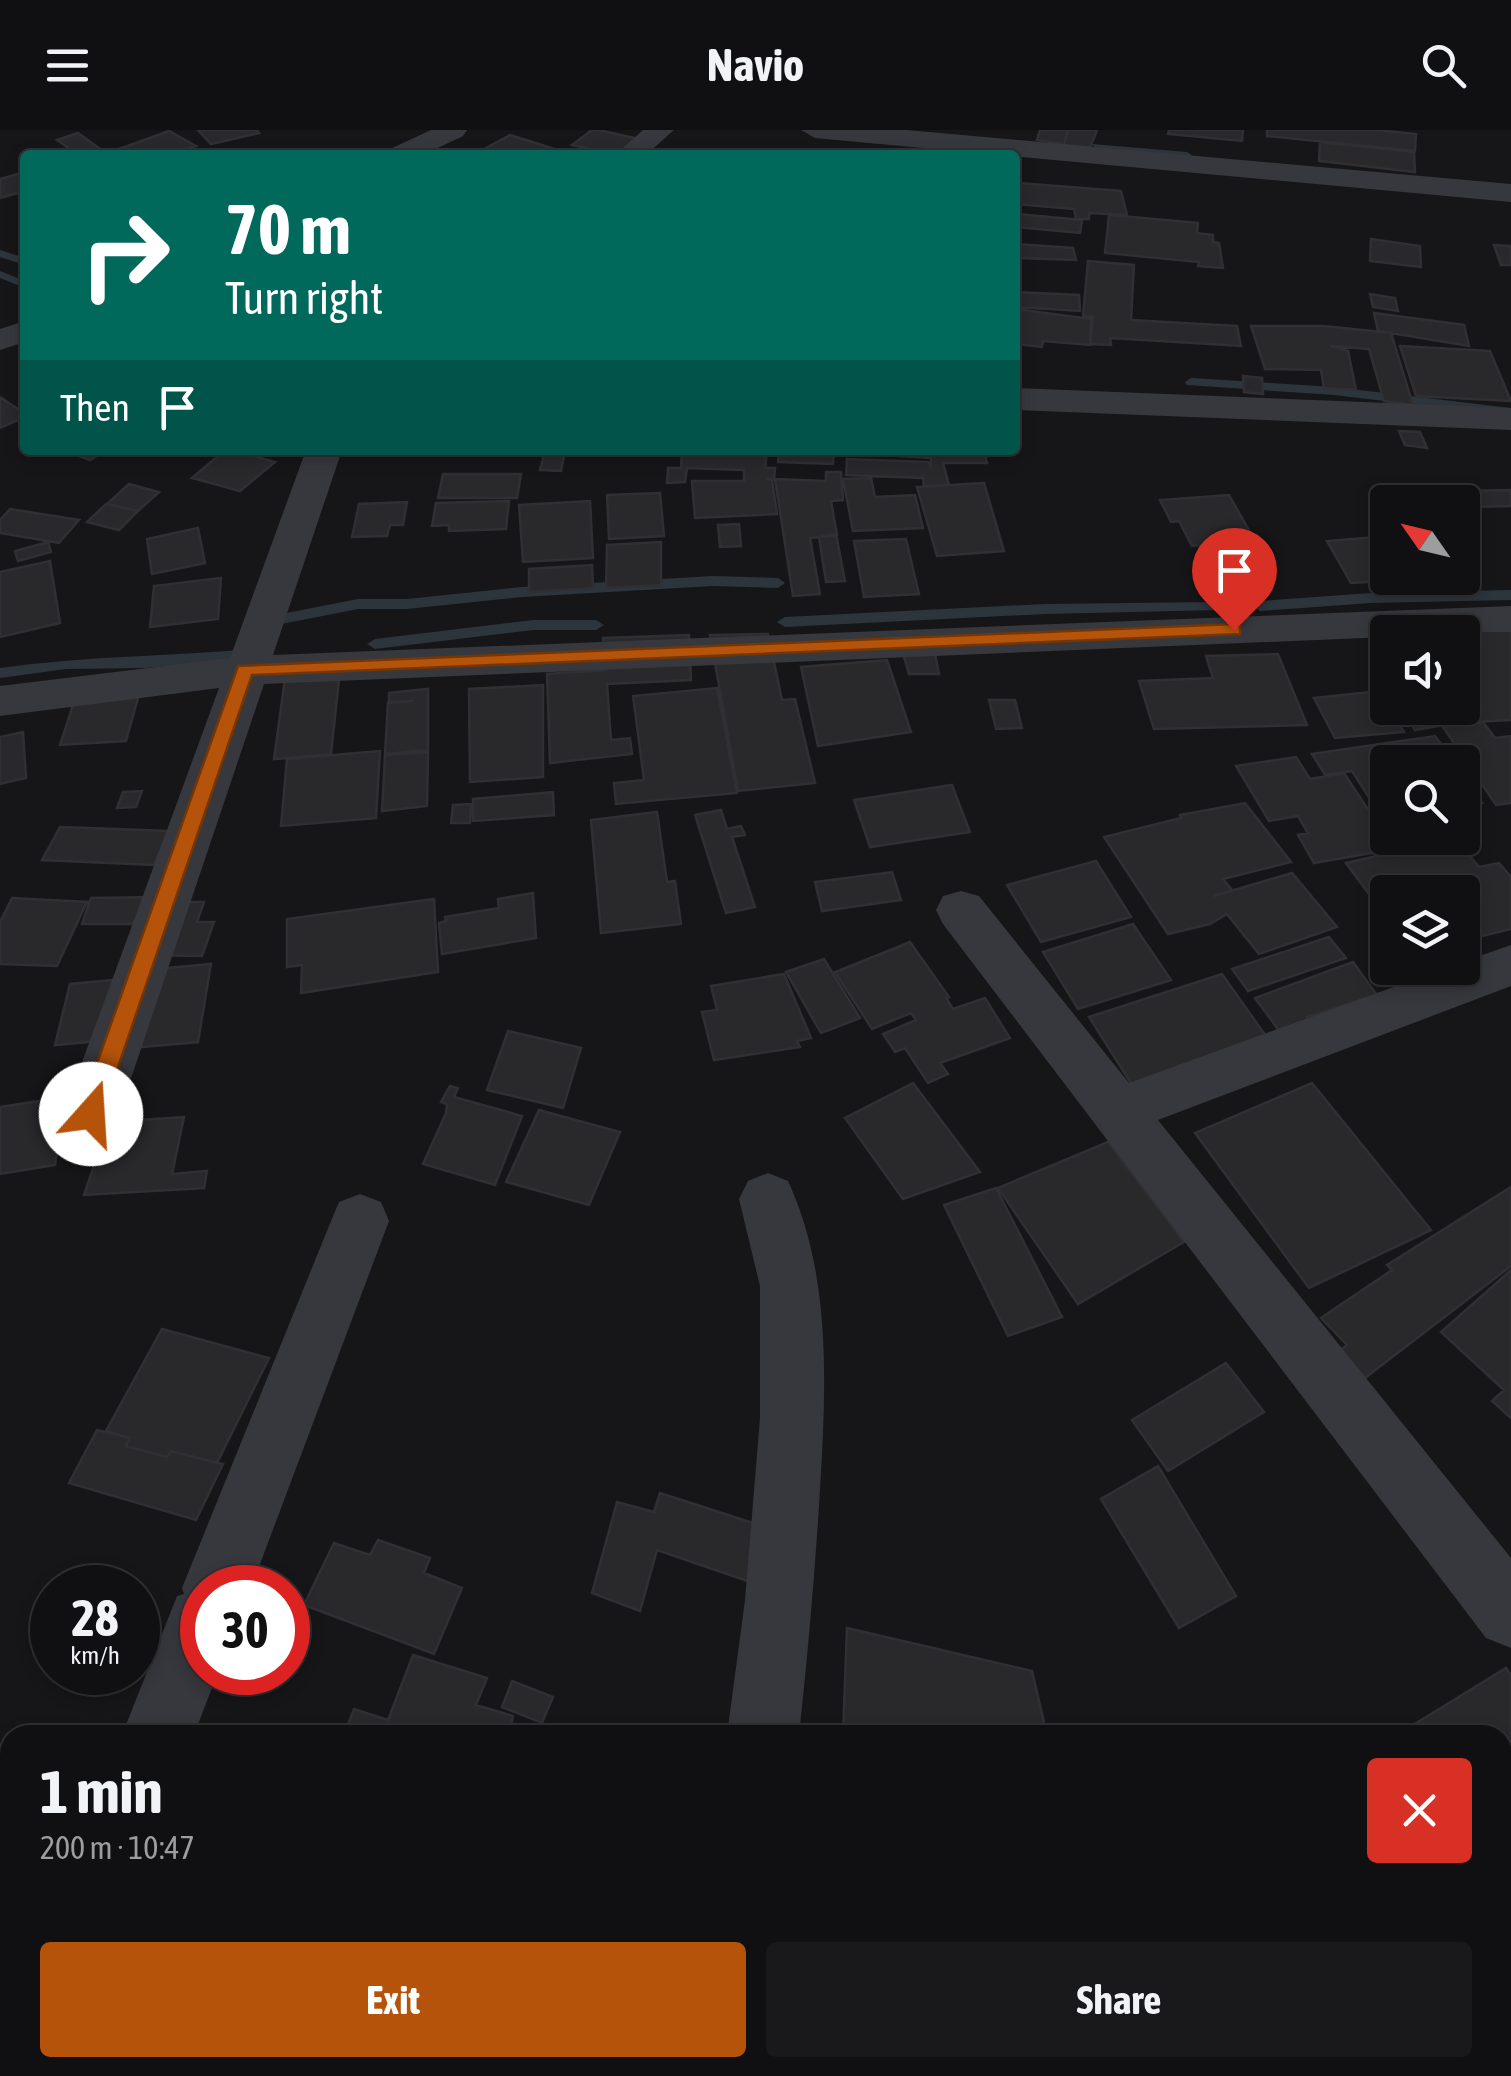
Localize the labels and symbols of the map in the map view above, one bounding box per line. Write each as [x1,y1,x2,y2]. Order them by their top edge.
north arrow [1370,485,1480,595]
pin [1192,528,1277,631]
position arrow [39,1062,143,1166]
speed limit sign: 30 [180,1565,310,1695]

